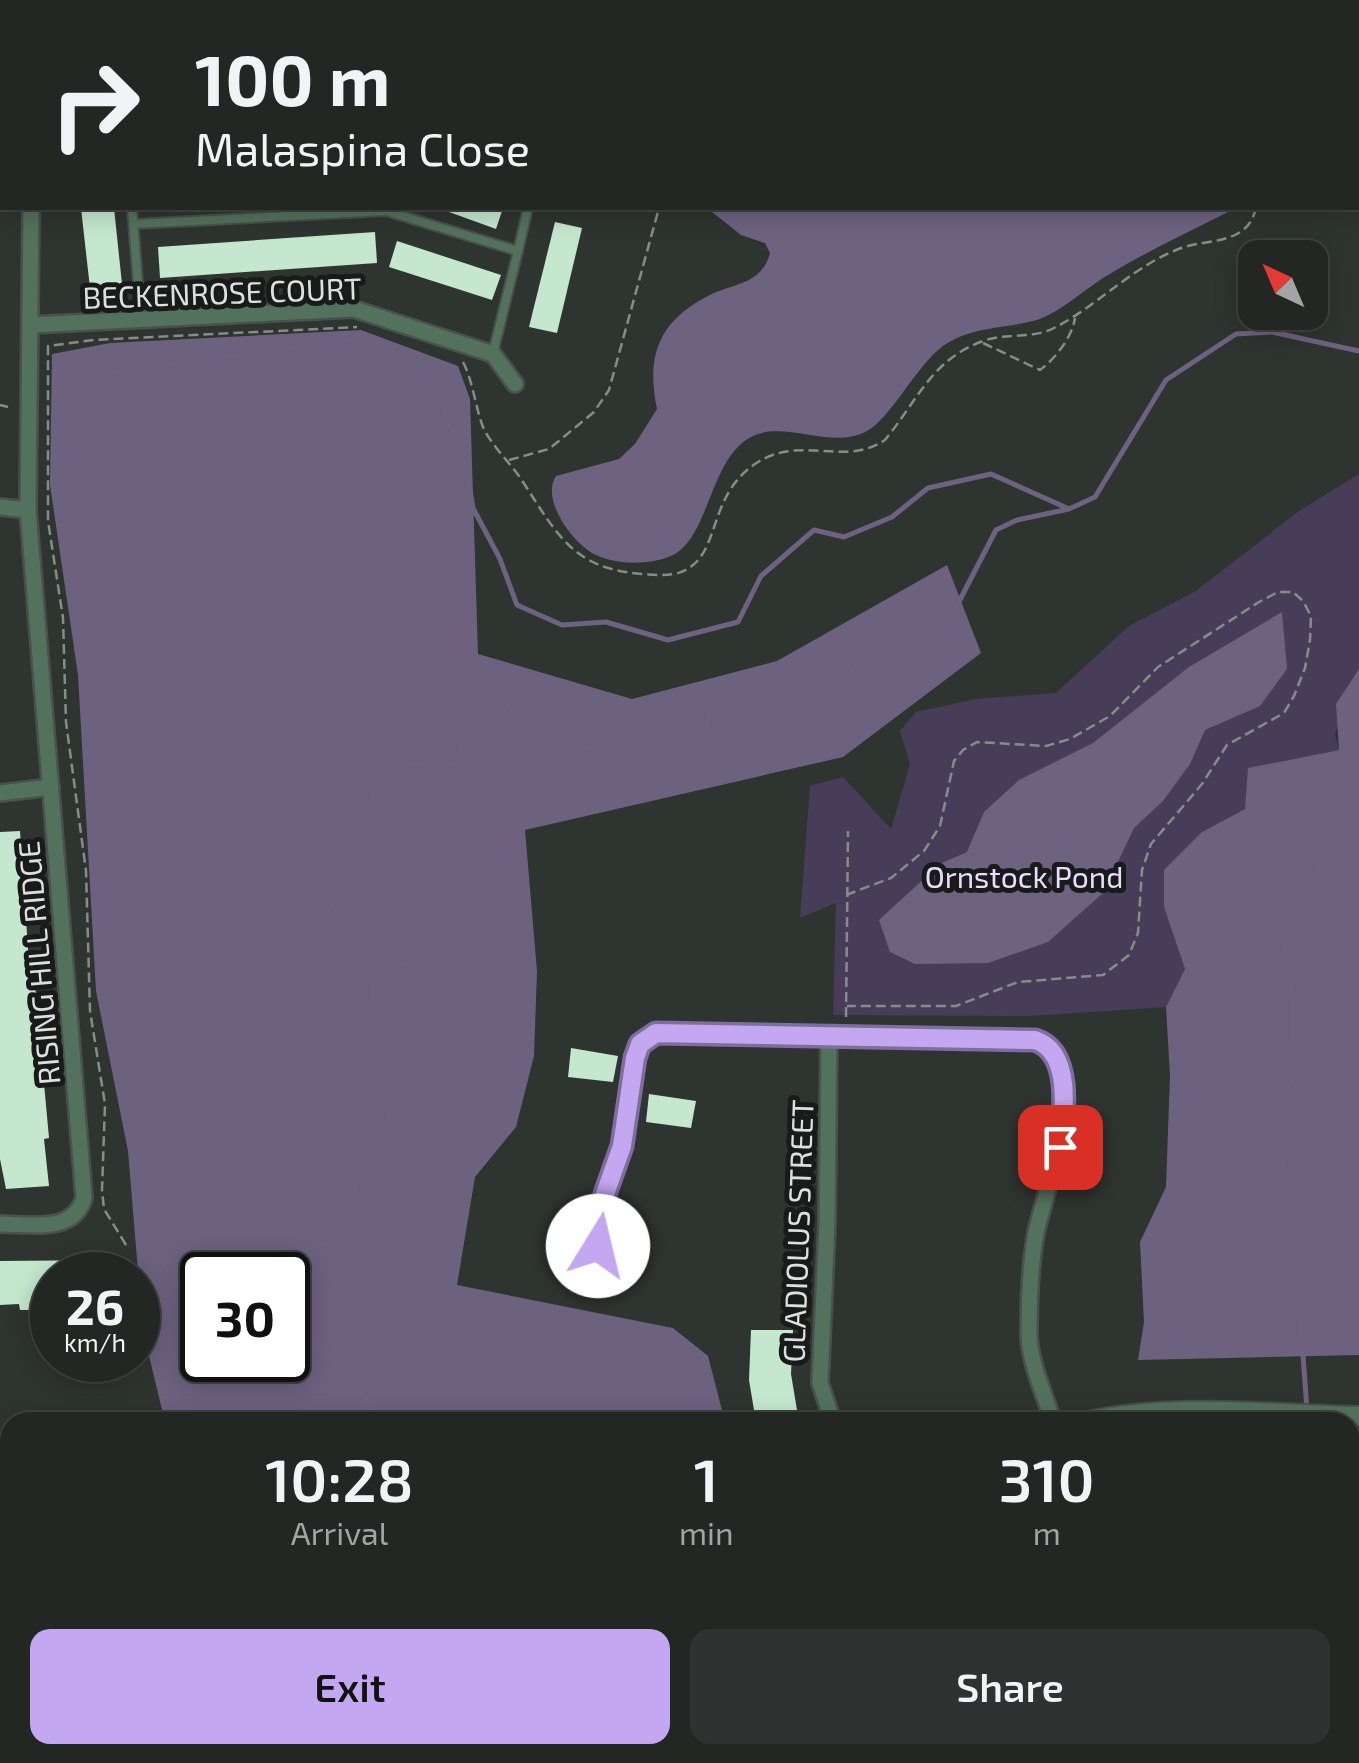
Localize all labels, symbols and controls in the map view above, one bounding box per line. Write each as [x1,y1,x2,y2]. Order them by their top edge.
text: 100 m [195,36,390,120]
icon: right [30,40,160,170]
text: Malaspina Close [195,121,530,175]
north arrow [1238,240,1328,330]
map controls [1238,240,1328,330]
street label: BECKENROSE COURT [82,269,362,315]
street label: RISING HILL RIDGE [9,840,67,1086]
park label: Ornstock Pond [925,858,1123,894]
street label: GLADIOLUS STREET [774,1099,820,1363]
pin [1018,1105,1103,1190]
icon: arrive [1033,1120,1088,1175]
position arrow [546,1194,650,1298]
speed limit sign: 30 [180,1252,310,1382]
text: 26 [66,1275,124,1335]
text: km/h [64,1327,126,1357]
text: 10:28 [265,1442,414,1514]
text: 1 [694,1442,719,1514]
text: 310 [999,1442,1095,1514]
text: Arrival [291,1513,388,1551]
text: min [679,1513,734,1551]
text: m [1033,1513,1061,1551]
button: Exit [30,1629,670,1744]
button: Share [690,1629,1330,1744]

